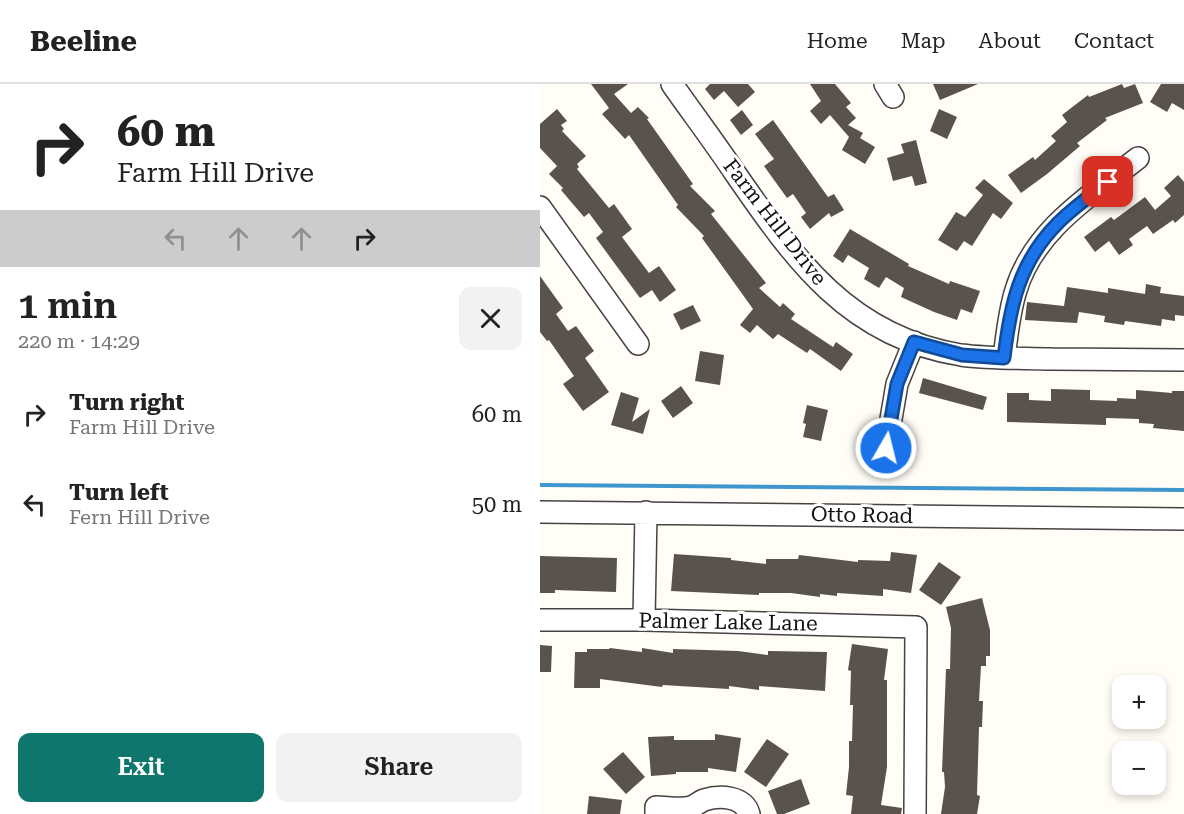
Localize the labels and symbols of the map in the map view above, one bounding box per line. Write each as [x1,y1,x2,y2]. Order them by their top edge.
street label: Farm Hill Drive [718,154,832,290]
pin [1082,156,1133,207]
position arrow [854,416,918,480]
street label: Otto Road [811,502,914,528]
street label: Palmer Lake Lane [638,608,818,636]

